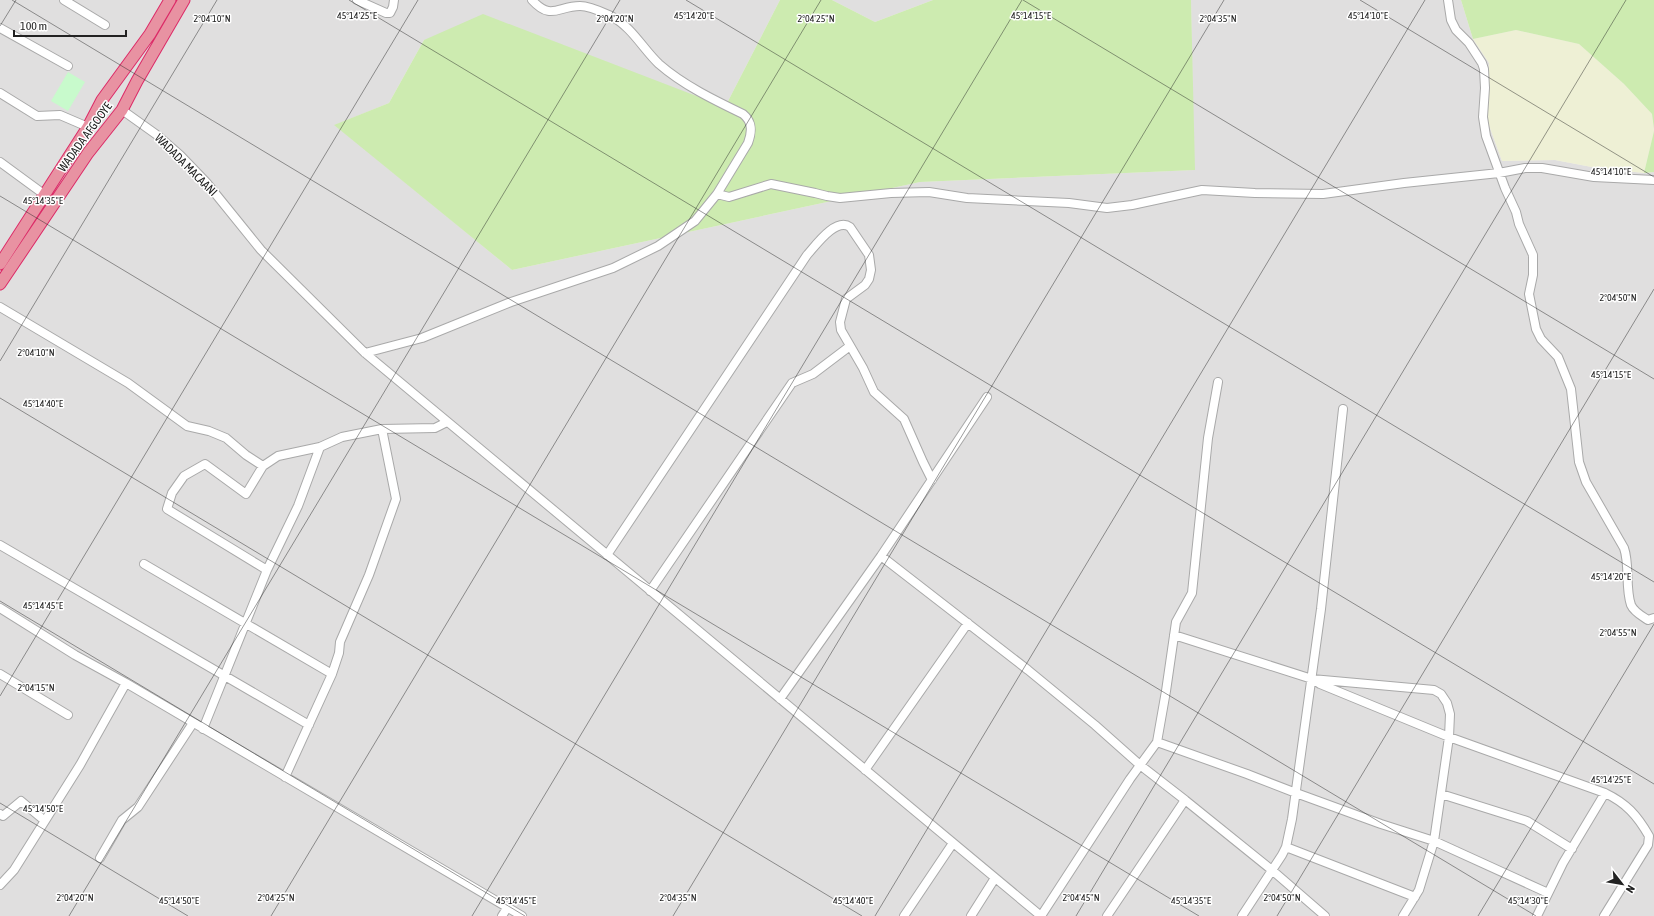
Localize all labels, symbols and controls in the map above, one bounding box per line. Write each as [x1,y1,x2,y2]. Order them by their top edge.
text: 45°14'25"E [337,10,378,21]
text: 45°14'20"E [674,10,715,21]
text: 45°14'15"E [1011,10,1052,21]
text: 45°14'10"E [1348,10,1389,21]
scale bar [14,12,126,38]
text: 2°04'10"N [193,13,231,24]
text: 2°04'20"N [596,13,634,24]
text: 2°04'25"N [797,13,835,24]
text: 2°04'35"N [1199,13,1237,24]
text: 100 m [20,19,47,33]
street label: WADADA AFGOOYE [55,100,115,174]
street label: WADADA MACAANI [152,131,220,199]
text: 45°14'10"E [1591,166,1632,177]
text: 45°14'35"E [23,195,64,206]
text: 2°04'50"N [1599,292,1637,303]
text: 2°04'10"N [17,347,55,358]
text: 45°14'15"E [1591,369,1632,380]
text: 45°14'40"E [23,398,64,409]
text: 45°14'20"E [1591,571,1632,582]
text: 45°14'45"E [23,600,64,611]
text: 2°04'55"N [1599,627,1637,638]
text: 2°04'15"N [17,682,55,693]
text: 45°14'25"E [1591,774,1632,785]
text: 45°14'50"E [23,803,64,814]
north arrow [1602,864,1642,904]
text: N [1624,883,1637,895]
text: 2°04'20"N [56,892,94,903]
text: 2°04'25"N [257,892,295,903]
text: 2°04'35"N [659,892,697,903]
text: 2°04'45"N [1062,892,1100,903]
text: 2°04'50"N [1263,892,1301,903]
text: 45°14'50"E [159,895,200,906]
text: 45°14'45"E [496,895,537,906]
text: 45°14'40"E [833,895,874,906]
text: 45°14'35"E [1171,895,1212,906]
text: 45°14'30"E [1508,895,1549,906]

